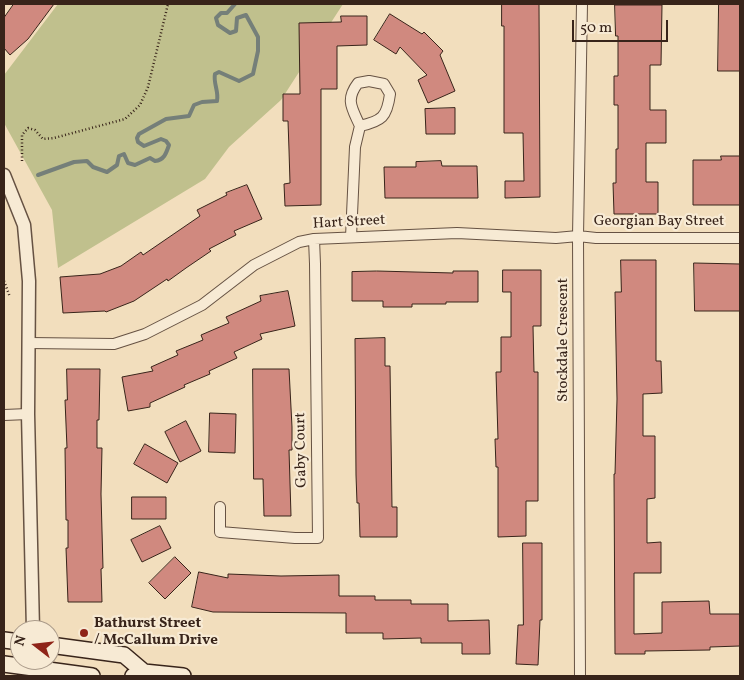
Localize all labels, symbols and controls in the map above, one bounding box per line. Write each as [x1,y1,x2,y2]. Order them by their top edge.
scale bar [574,10,670,42]
text: 50 m [580,18,612,39]
street label: Hart Street [312,212,386,234]
street label: Georgian Bay Street [594,213,724,231]
street label: Stockdale Crescent [555,278,573,402]
street label: Gaby Court [292,412,312,488]
place label: Bathurst Street / McCallum Drive [94,615,218,650]
north arrow [10,620,60,670]
marker: Bathurst Street / McCallum Drive [78,627,90,639]
text: N [11,634,32,649]

